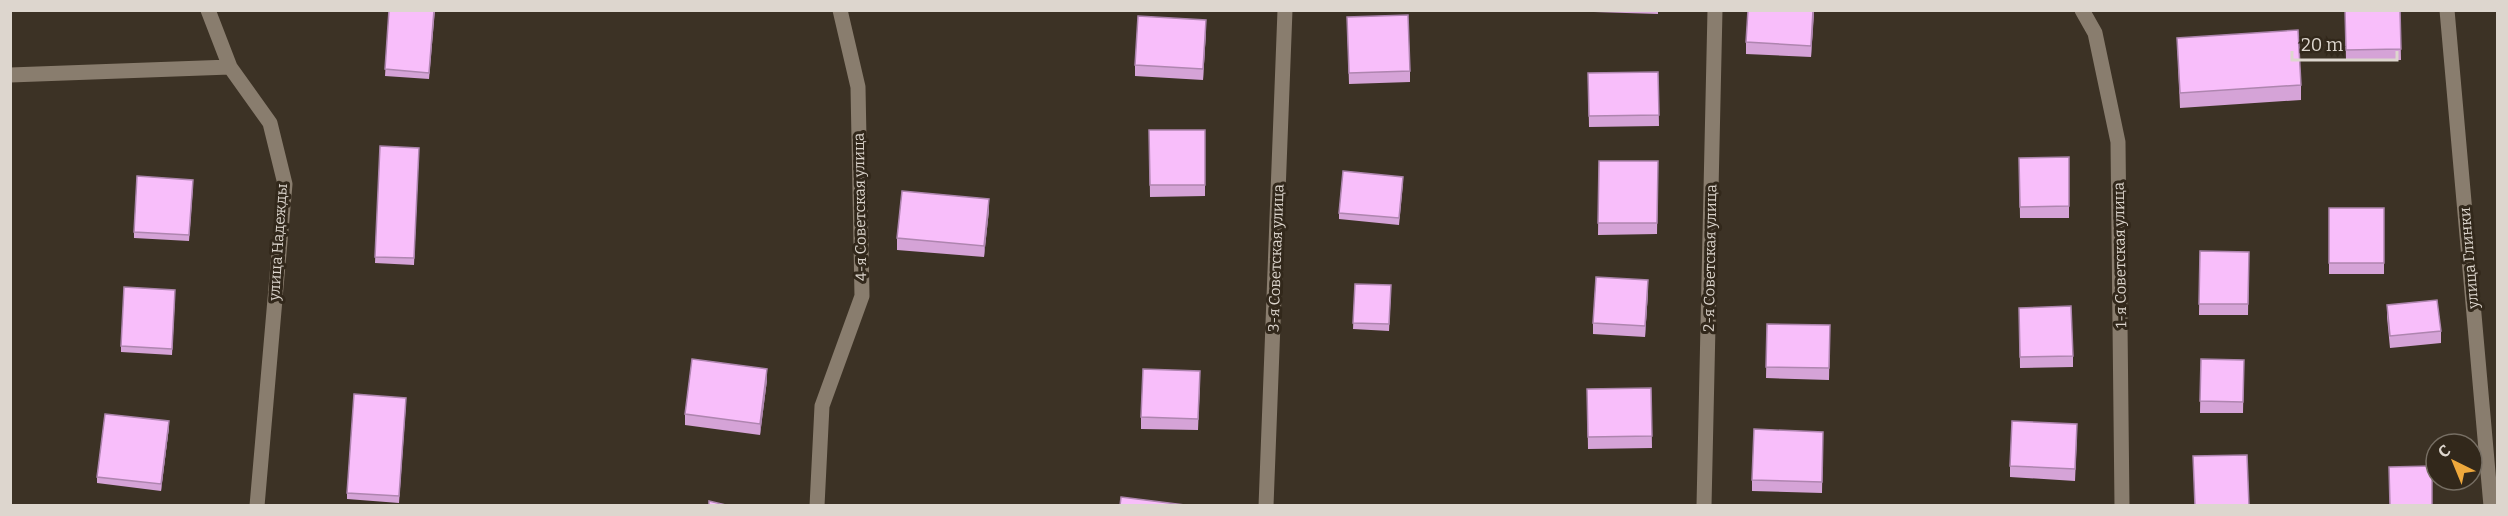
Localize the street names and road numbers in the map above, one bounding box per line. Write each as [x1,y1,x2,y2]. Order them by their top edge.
street label: 4-я Советская улица [850,133,870,281]
street label: 1-я Советская улица [2110,182,2130,328]
street label: улица Надежды [265,183,291,302]
street label: 3-я Советская улица [1264,184,1288,332]
street label: 2-я Советская улица [1700,184,1720,332]
street label: улица Глинки [2456,206,2482,310]

